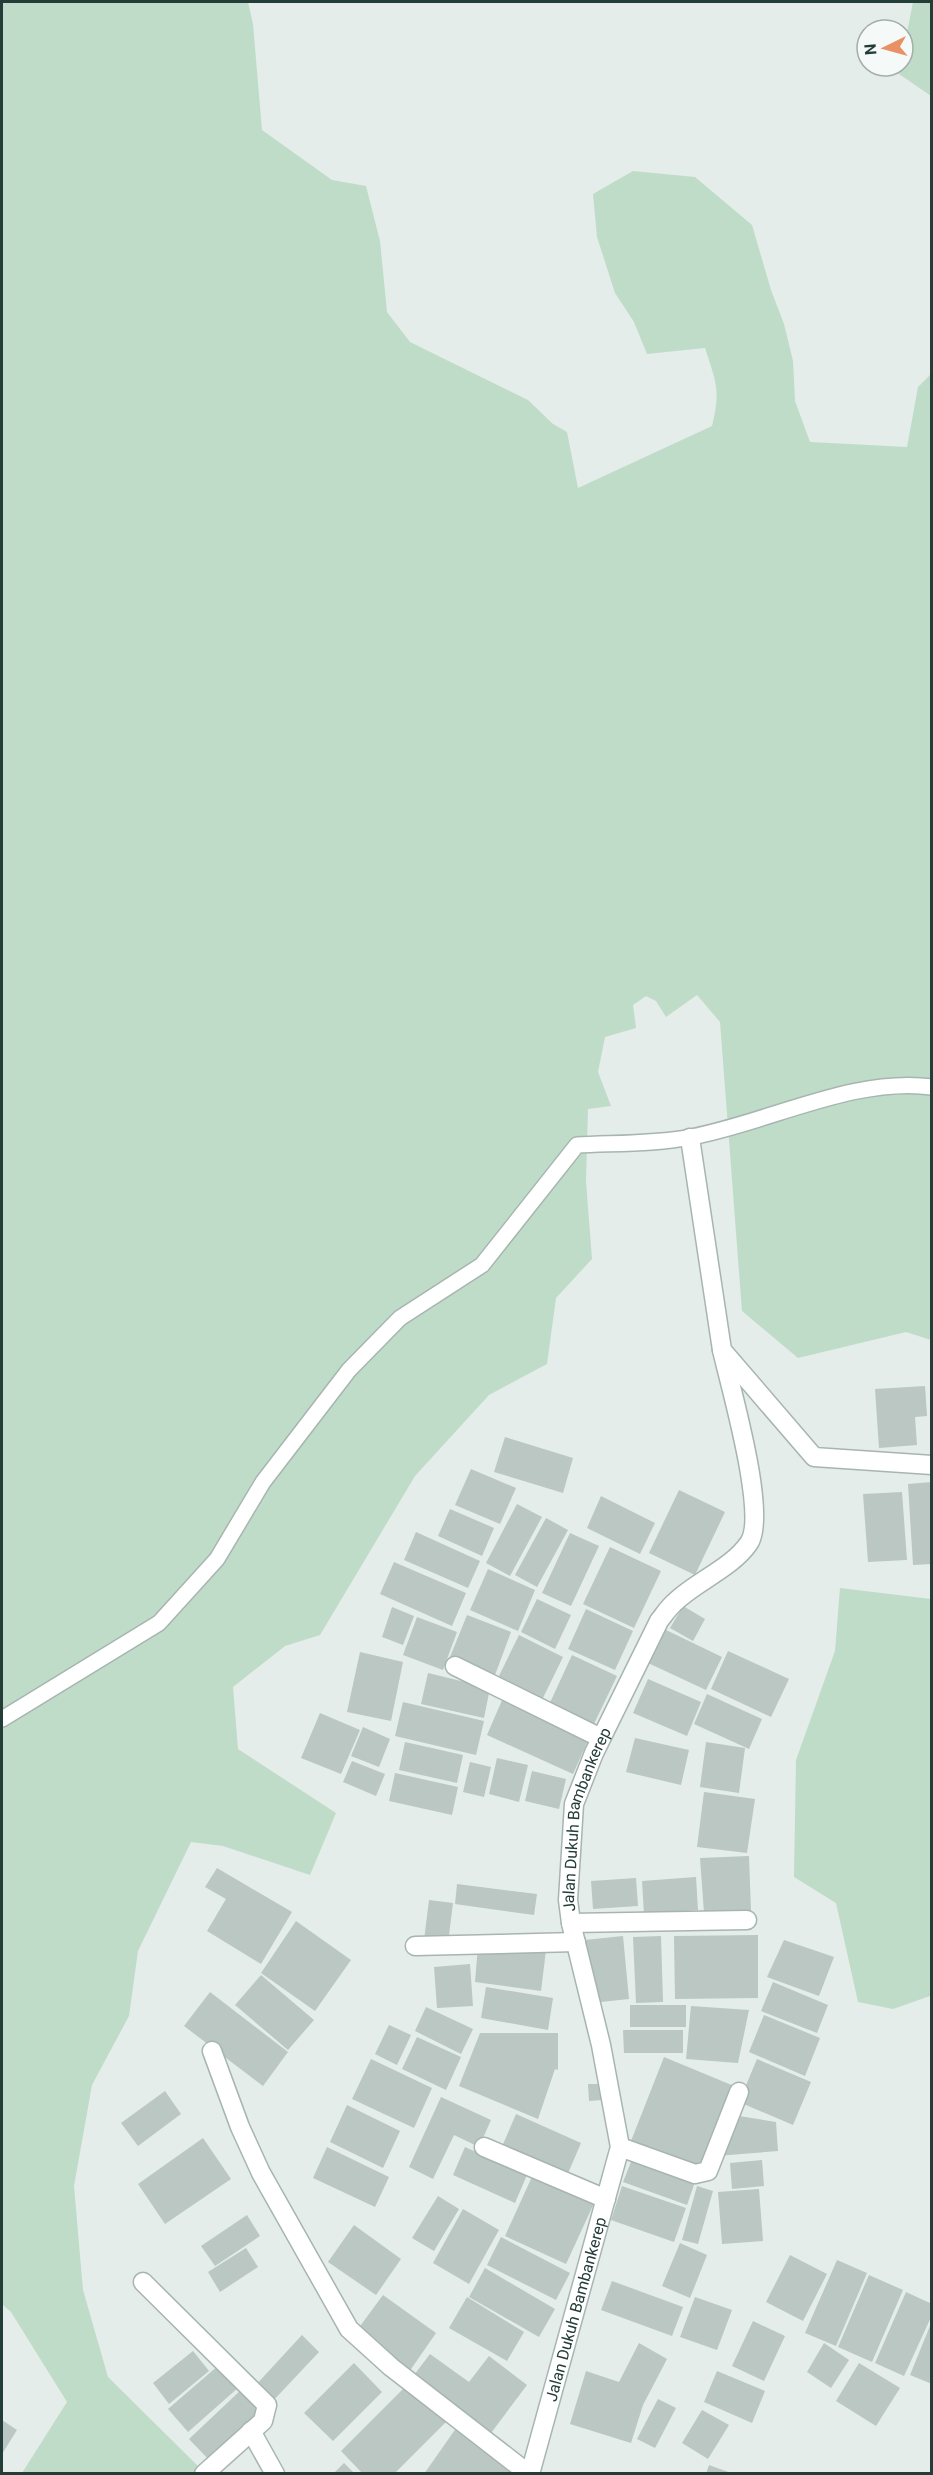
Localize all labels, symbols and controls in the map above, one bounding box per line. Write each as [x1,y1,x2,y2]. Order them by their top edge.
north arrow [855,18,915,78]
text: N [861,43,881,56]
street label: Jalan Dukuh Bambankerep [559,1724,615,1913]
street label: Jalan Dukuh Bambankerep [541,2215,610,2404]

